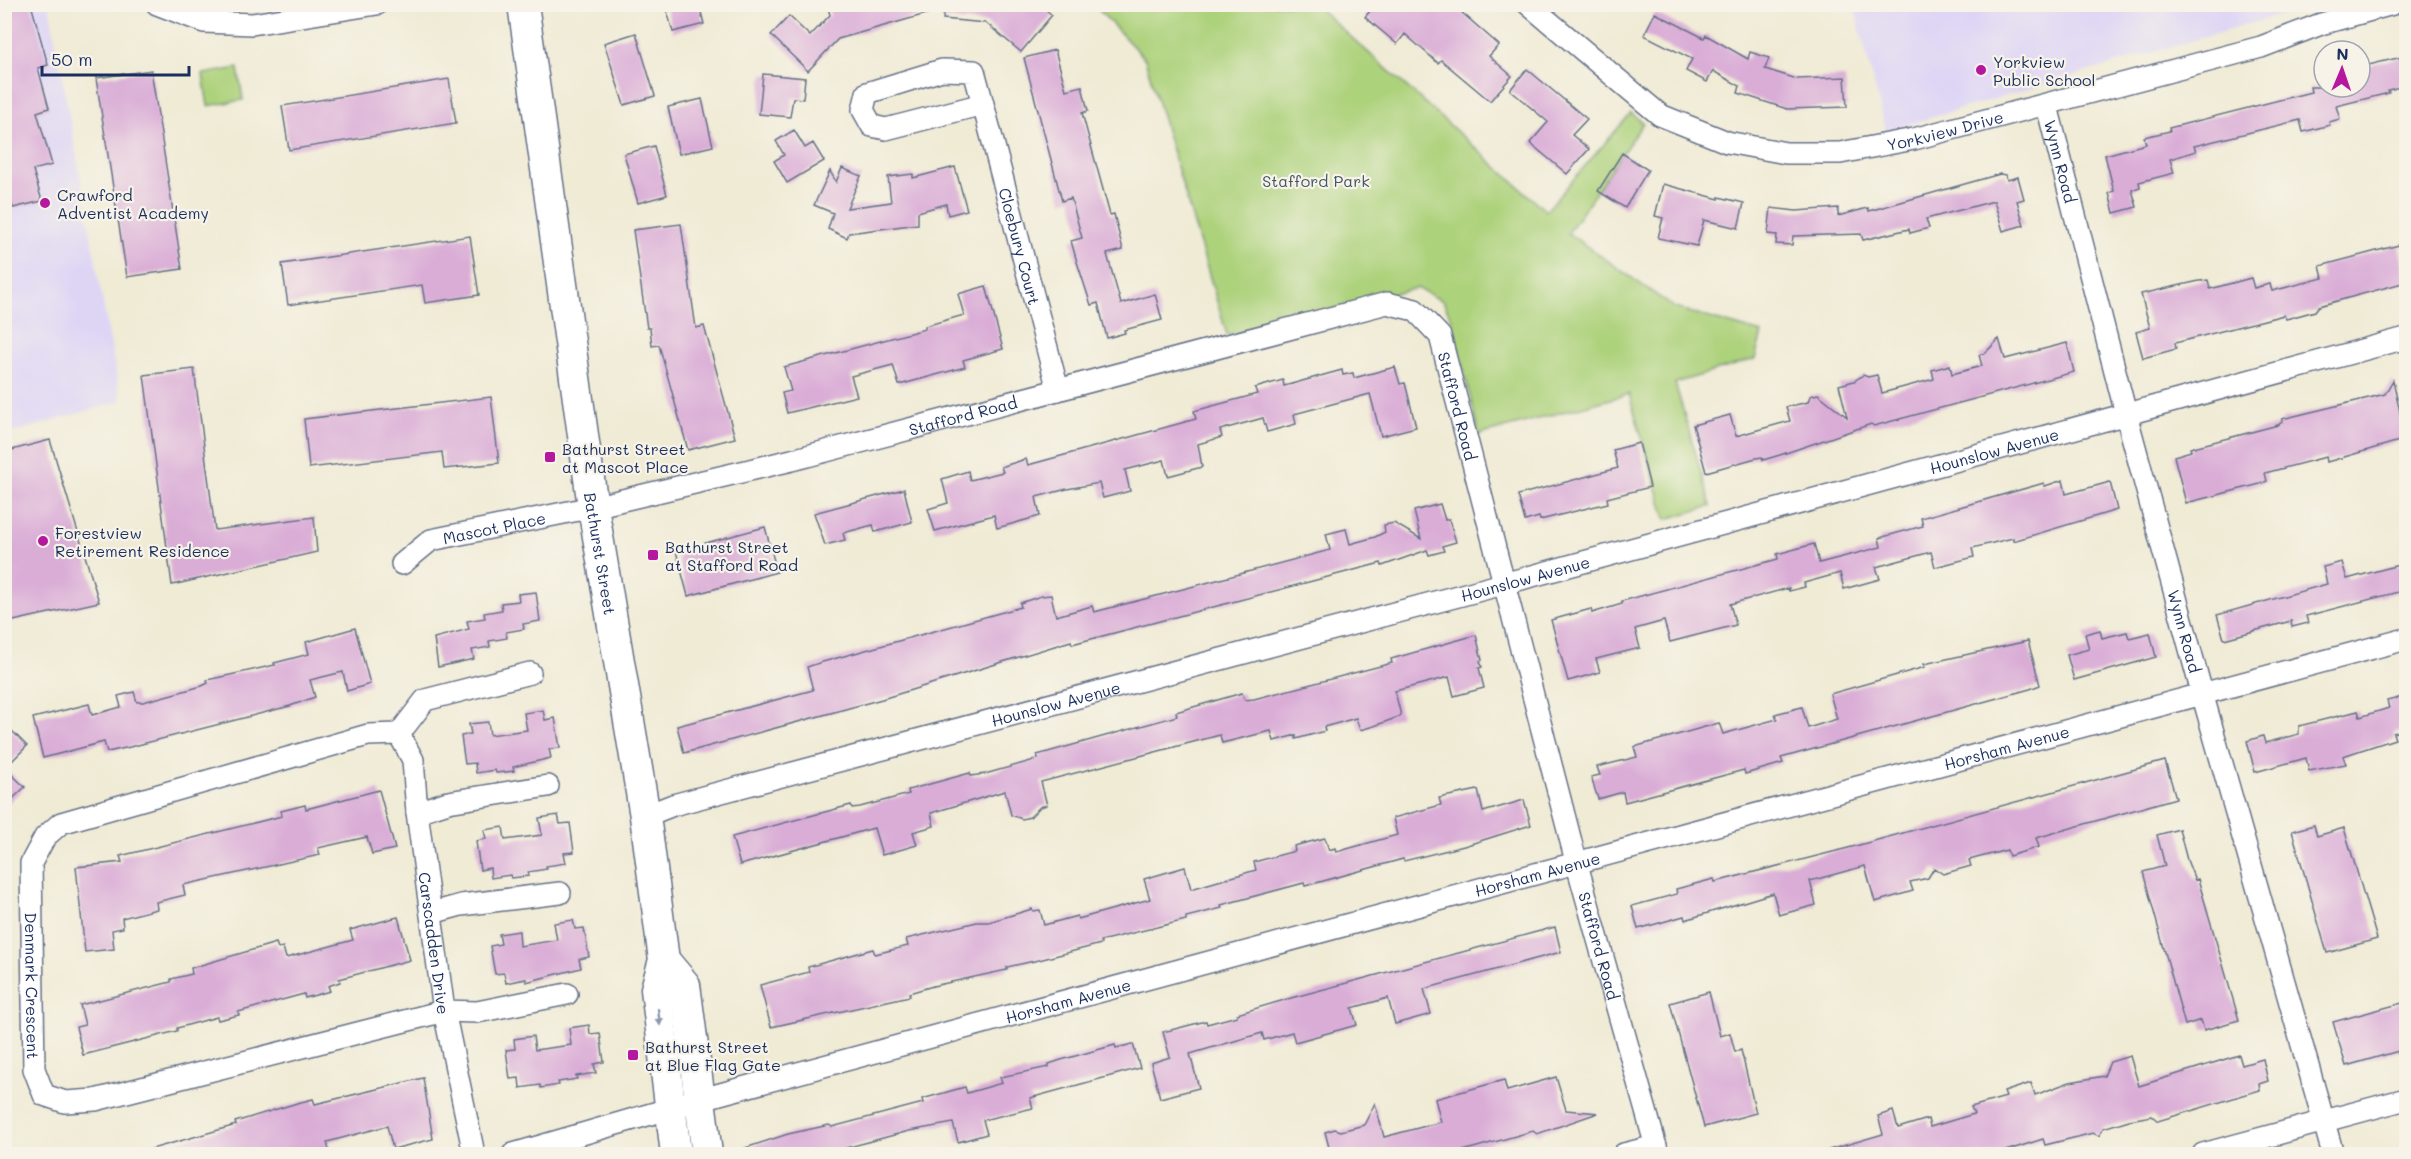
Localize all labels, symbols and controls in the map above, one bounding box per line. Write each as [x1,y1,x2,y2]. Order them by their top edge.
scale bar [42,39,189,77]
north arrow [2312,39,2372,99]
text: N [2336,43,2349,64]
text: 50 m [51,47,93,71]
place label: Yorkview Public School [1993,51,2096,90]
marker: Yorkview Public School [1974,63,1988,77]
street label: Yorkview Drive [1885,105,2005,154]
street label: Wynn Road [2040,117,2082,205]
park label: Stafford Park [1262,170,1370,191]
place label: Crawford Adventist Academy [57,184,209,223]
street label: Cloebury Court [995,185,1046,307]
marker: Crawford Adventist Academy [38,196,52,210]
street label: Stafford Road [1434,349,1482,462]
street label: Stafford Road [906,391,1019,439]
street label: Hounslow Avenue [1927,423,2061,478]
place label: Bathurst Street at Mascot Place [562,438,689,477]
marker: Bathurst Street at Mascot Place [543,450,557,464]
street label: Bathurst Street [581,491,621,616]
street label: Mascot Place [441,506,547,548]
place label: Forestview Retirement Residence [55,522,230,561]
marker: Forestview Retirement Residence [36,534,50,548]
place label: Bathurst Street at Stafford Road [665,536,798,575]
marker: Bathurst Street at Stafford Road [646,548,660,562]
street label: Hounslow Avenue [1458,550,1592,605]
street label: Wynn Road [2164,587,2206,675]
street label: Hounslow Avenue [989,676,1122,730]
street label: Horsham Avenue [1941,720,2071,774]
street label: Horsham Avenue [1472,847,1602,900]
street label: Carscadden Drive [415,871,455,1015]
street label: Stafford Road [1575,889,1625,1002]
street label: Denmark Crescent [21,912,44,1059]
street label: Horsham Avenue [1003,973,1133,1027]
one-way arrow [654,1008,664,1027]
place label: Bathurst Street at Blue Flag Gate [645,1036,781,1075]
marker: Bathurst Street at Blue Flag Gate [626,1048,640,1062]

